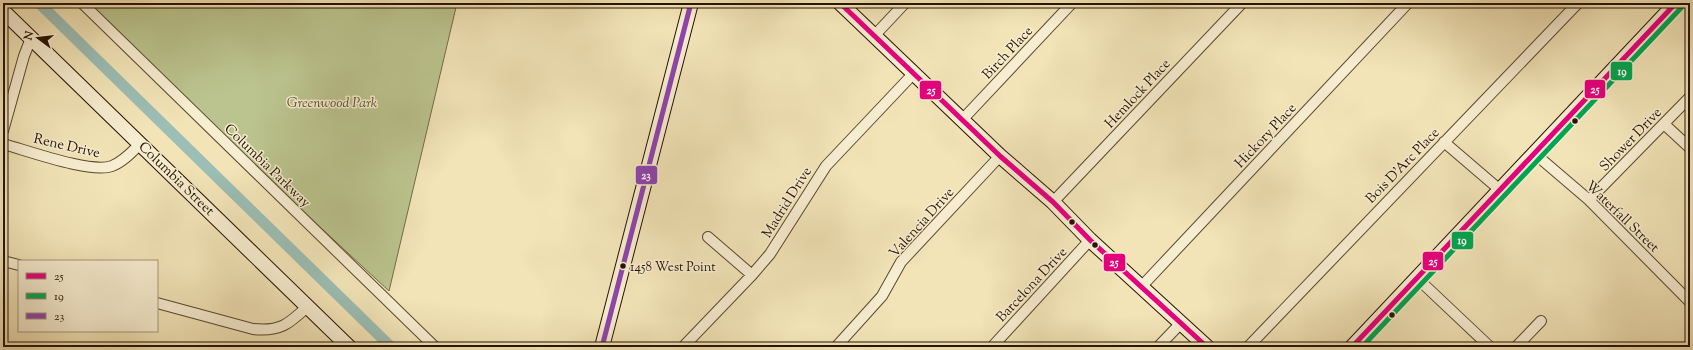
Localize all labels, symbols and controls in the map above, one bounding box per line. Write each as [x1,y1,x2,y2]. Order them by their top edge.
north arrow [18,18,58,58]
street label: Birch Place [979,22,1038,84]
text: N [20,29,38,43]
street label: Hemlock Place [1101,55,1176,134]
line badge: 19 [1610,61,1633,81]
text: 19 [1617,64,1627,80]
line badge: 25 [1584,79,1606,99]
line badge: 25 [919,80,942,100]
text: 25 [1591,82,1600,98]
text: 25 [927,83,936,99]
park label: Greenwood Park [287,94,378,114]
street label: Hickory Place [1231,99,1302,173]
street label: Shower Drive [1596,104,1667,177]
unlabelled marker [1570,116,1580,126]
street label: Columbia Parkway [219,120,314,213]
street label: Bois D'Arc Place [1362,124,1445,209]
street label: Rene Drive [31,130,102,164]
street label: Columbia Street [133,138,218,221]
street label: Madrid Drive [758,164,818,243]
line badge: 23 [635,165,658,185]
text: 23 [641,168,651,184]
street label: Waterfall Street [1580,177,1663,258]
street label: Valencia Drive [885,184,960,263]
unlabelled marker [1067,217,1077,227]
line badge: 19 [1451,231,1474,250]
text: 19 [1457,233,1467,249]
unlabelled marker [1090,240,1100,250]
street label: Barcelona Drive [992,243,1072,327]
line badge: 25 [1422,251,1444,271]
line badge: 25 [1103,253,1126,272]
text: 25 [1429,254,1438,270]
text: 25 [1110,255,1119,271]
place label: 1458 West Point [630,259,716,277]
legend [18,260,158,332]
marker: 1458 West Point [618,261,628,271]
text: 25 [54,268,64,286]
text: 19 [54,288,64,306]
text: 23 [54,308,65,326]
unlabelled marker [1387,310,1397,320]

